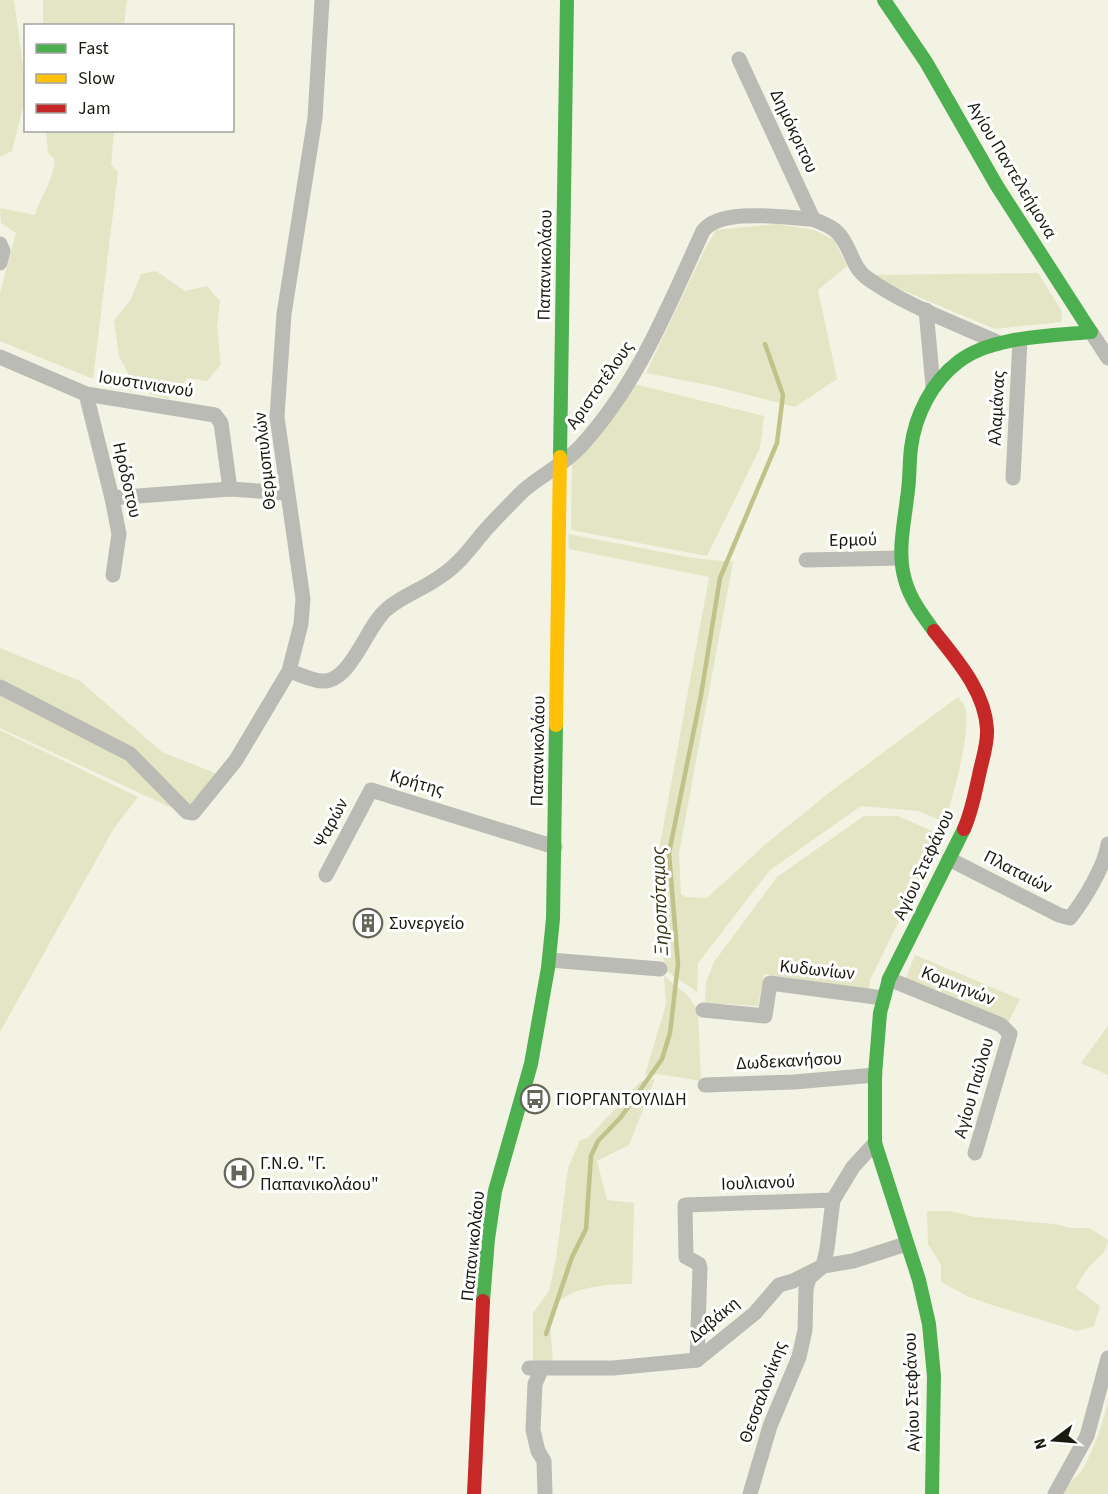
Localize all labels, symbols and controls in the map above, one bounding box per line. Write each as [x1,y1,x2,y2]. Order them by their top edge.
legend [24,24,234,132]
text: Fast [78,36,109,61]
text: Slow [78,66,115,91]
street label: Δημόκριτου [764,85,824,177]
text: Jam [78,96,111,121]
street label: Αγίου Παντελεήμονα [961,97,1063,243]
street label: Παπανικολάου [532,209,558,321]
street label: Αριστοτέλους [560,336,640,434]
street label: Ιουστινιανού [97,364,195,404]
street label: Αλαμάνας [983,370,1011,446]
street label: Θερμοπυλών [247,410,283,511]
street label: Ηρόδοτου [106,440,148,520]
street label: Ερμού [829,527,877,553]
street label: Παπανικολάου [525,695,551,807]
street label: Κρήτης [387,763,447,803]
street label: Ψαρών [308,793,355,852]
street label: Αγίου Στεφάνου [887,806,961,924]
street label: Πλαταιών [979,844,1057,900]
water label: Ξηροπόταμος [644,845,676,957]
building icon: Συνεργείο [352,907,384,939]
place label: Συνεργείο [389,911,464,936]
street label: Κυδωνίων [778,954,856,986]
street label: Κομνηνών [917,960,999,1012]
street label: Αγίου Παύλου [948,1035,1000,1141]
street label: Δωδεκανήσου [735,1046,843,1076]
bus stop icon: ΓΙΟΡΓΑΝΤΟΥΛΙΔΗ [519,1083,551,1115]
place label: ΓΙΟΡΓΑΝΤΟΥΛΙΔΗ [556,1087,687,1112]
place label: Γ.Ν.Θ. "Γ. Παπανικολάου" [260,1151,379,1197]
hospital icon: Γ.Ν.Θ. "Γ. Παπανικολάου" [223,1157,255,1189]
street label: Ιουλιανού [721,1169,795,1197]
street label: Παπανικολάου [455,1190,491,1302]
street label: Δαβάκη [683,1291,745,1349]
street label: Αγίου Στεφάνου [897,1332,927,1452]
street label: Θεσσαλονίκης [733,1337,793,1447]
north arrow [1024,1410,1084,1470]
text: N [1029,1436,1053,1452]

